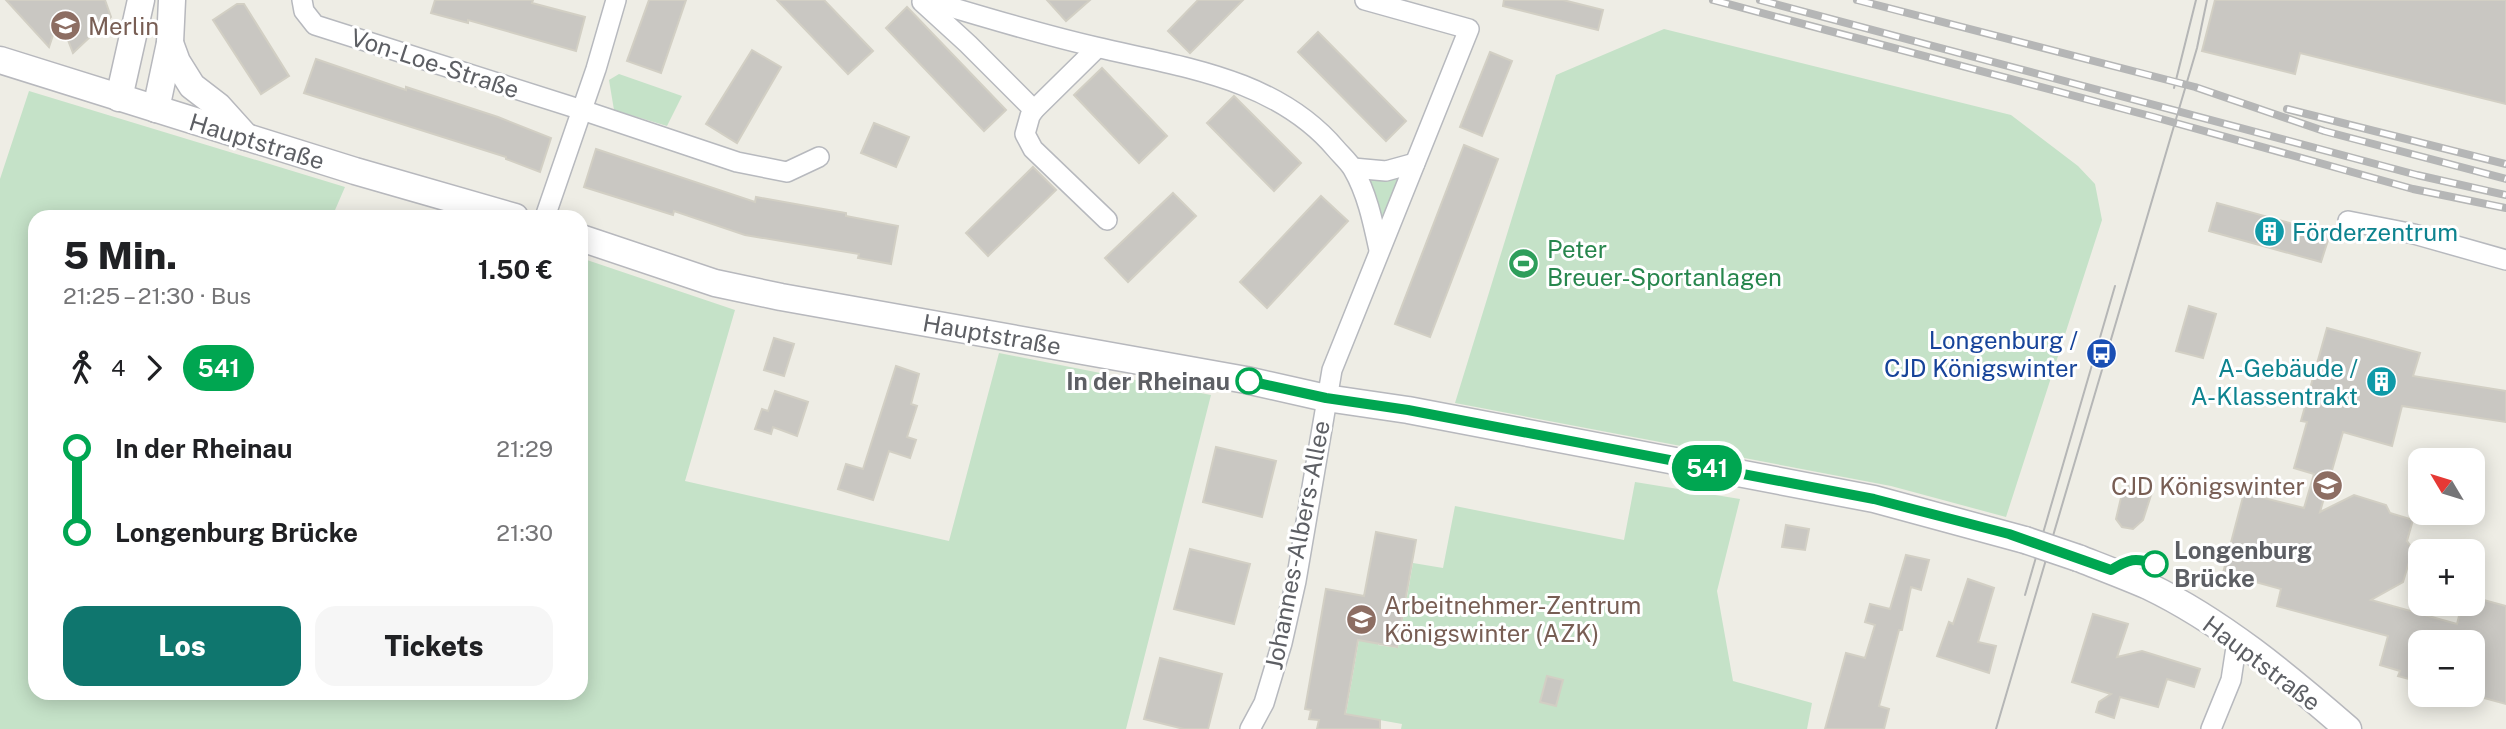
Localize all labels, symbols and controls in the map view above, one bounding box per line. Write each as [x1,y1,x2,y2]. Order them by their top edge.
school or university icon: Merlin [48,9,82,43]
place label: Merlin [88,12,159,40]
street label: Von-Loe-Straße [347,23,523,103]
street label: Hauptstraße [186,107,328,175]
building icon: Förderzentrum [2252,215,2286,249]
place label: Förderzentrum [2292,218,2458,246]
text: 5 Min. [63,233,177,278]
place label: Peter Breuer-Sportanlagen [1547,235,1782,291]
sports icon: Peter Breuer-Sportanlagen [1507,246,1541,280]
text: 1.50 € [478,254,553,285]
text: 21:25 – 21:30 · Bus [63,282,251,309]
street label: Hauptstraße [921,308,1063,360]
place label: Longenburg / CJD Königswinter [1884,326,2079,382]
bus stop icon: Longenburg / CJD Königswinter [2084,337,2118,371]
icon: walk [63,349,101,387]
icon: forward [135,349,173,387]
text: 4 [111,354,125,381]
text: 541 [197,354,240,382]
place label: A-Gebäude / A-Klassentrakt [2191,354,2359,410]
building icon: A-Gebäude / A-Klassentrakt [2364,365,2398,399]
place label: In der Rheinau [1066,367,1230,395]
marker: In der Rheinau [1236,368,1262,394]
street label: Johannes-Albers-Allee [1259,418,1335,672]
text: In der Rheinau [115,433,292,464]
text: 21:29 [496,435,553,462]
line badge: 541 [1667,445,1747,491]
north arrow [2408,448,2485,525]
map controls [2408,448,2485,707]
text: 541 [1686,454,1728,482]
school or university icon: CJD Königswinter [2311,469,2345,503]
place label: CJD Königswinter [2111,472,2305,500]
text: Longenburg Brücke [115,517,358,548]
text: 21:30 [496,519,553,546]
place label: Longenburg Brücke [2174,536,2312,592]
button: + [2408,539,2485,616]
marker: Longenburg Brücke [2142,551,2168,577]
place label: Arbeitnehmer-Zentrum Königswinter (AZK) [1384,591,1641,647]
school or university icon: Arbeitnehmer-Zentrum Königswinter (AZK) [1344,602,1378,636]
button: Los [63,606,301,686]
button: Tickets [315,606,553,686]
street label: Hauptstraße [2198,610,2326,716]
button: − [2408,630,2485,707]

